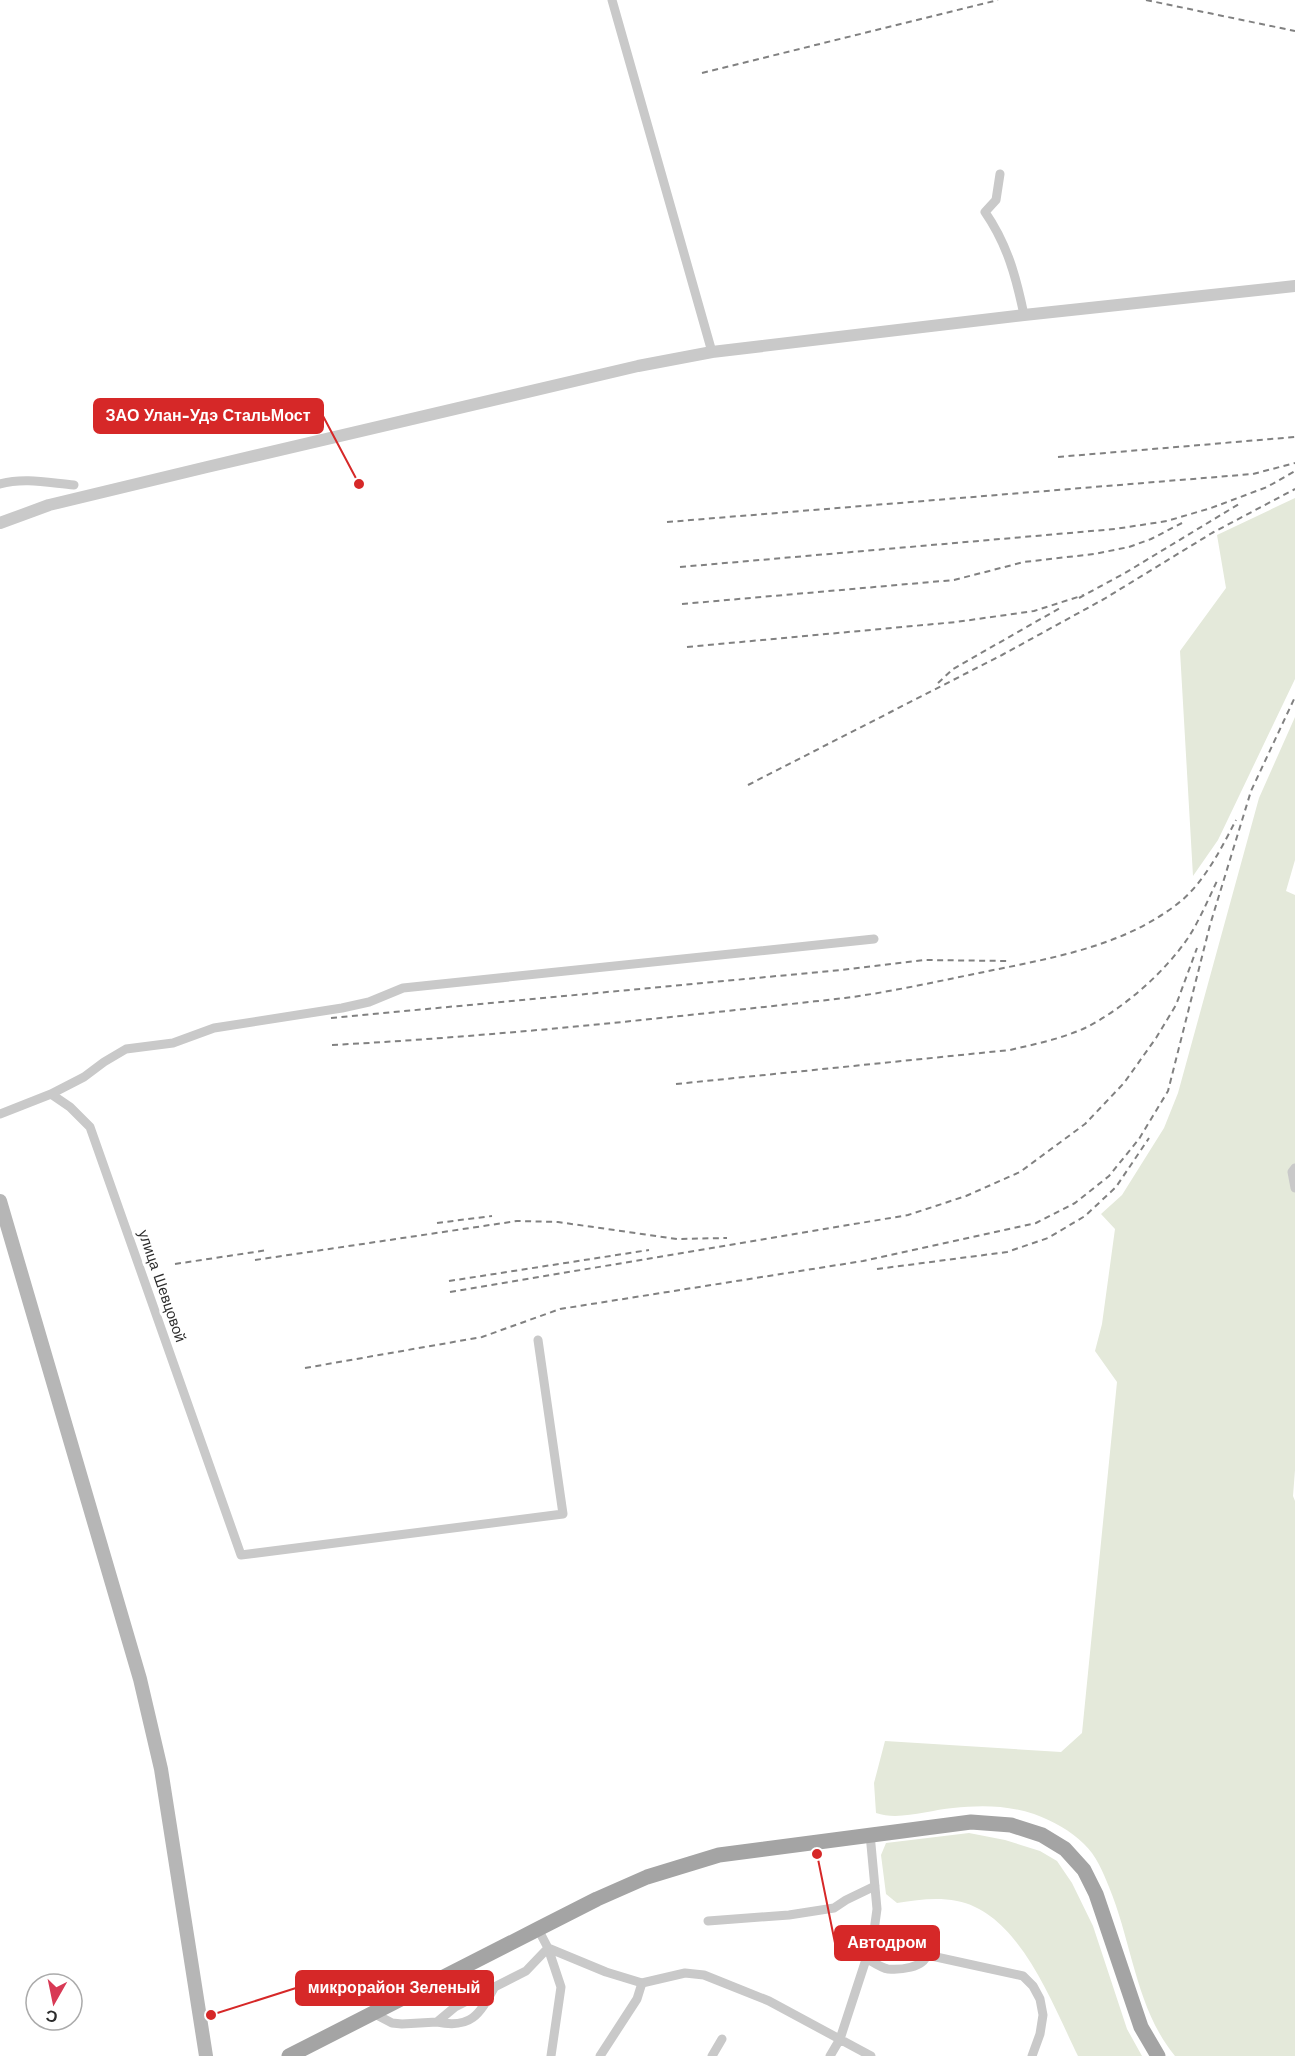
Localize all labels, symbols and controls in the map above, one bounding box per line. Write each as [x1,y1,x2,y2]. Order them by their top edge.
callout: ЗАО Улан-Удэ СтальМост [94,399,323,433]
text: ЗАО Улан-Удэ СтальМост [106,406,311,425]
street label: улица Шевцовой [134,1227,190,1345]
callout: Автодром [835,1926,939,1960]
text: Автодром [847,1933,927,1952]
callout: микрорайон Зеленый [296,1971,493,2005]
north arrow [24,1972,84,2032]
text: микрорайон Зеленый [308,1978,480,1997]
text: С [44,2006,59,2027]

